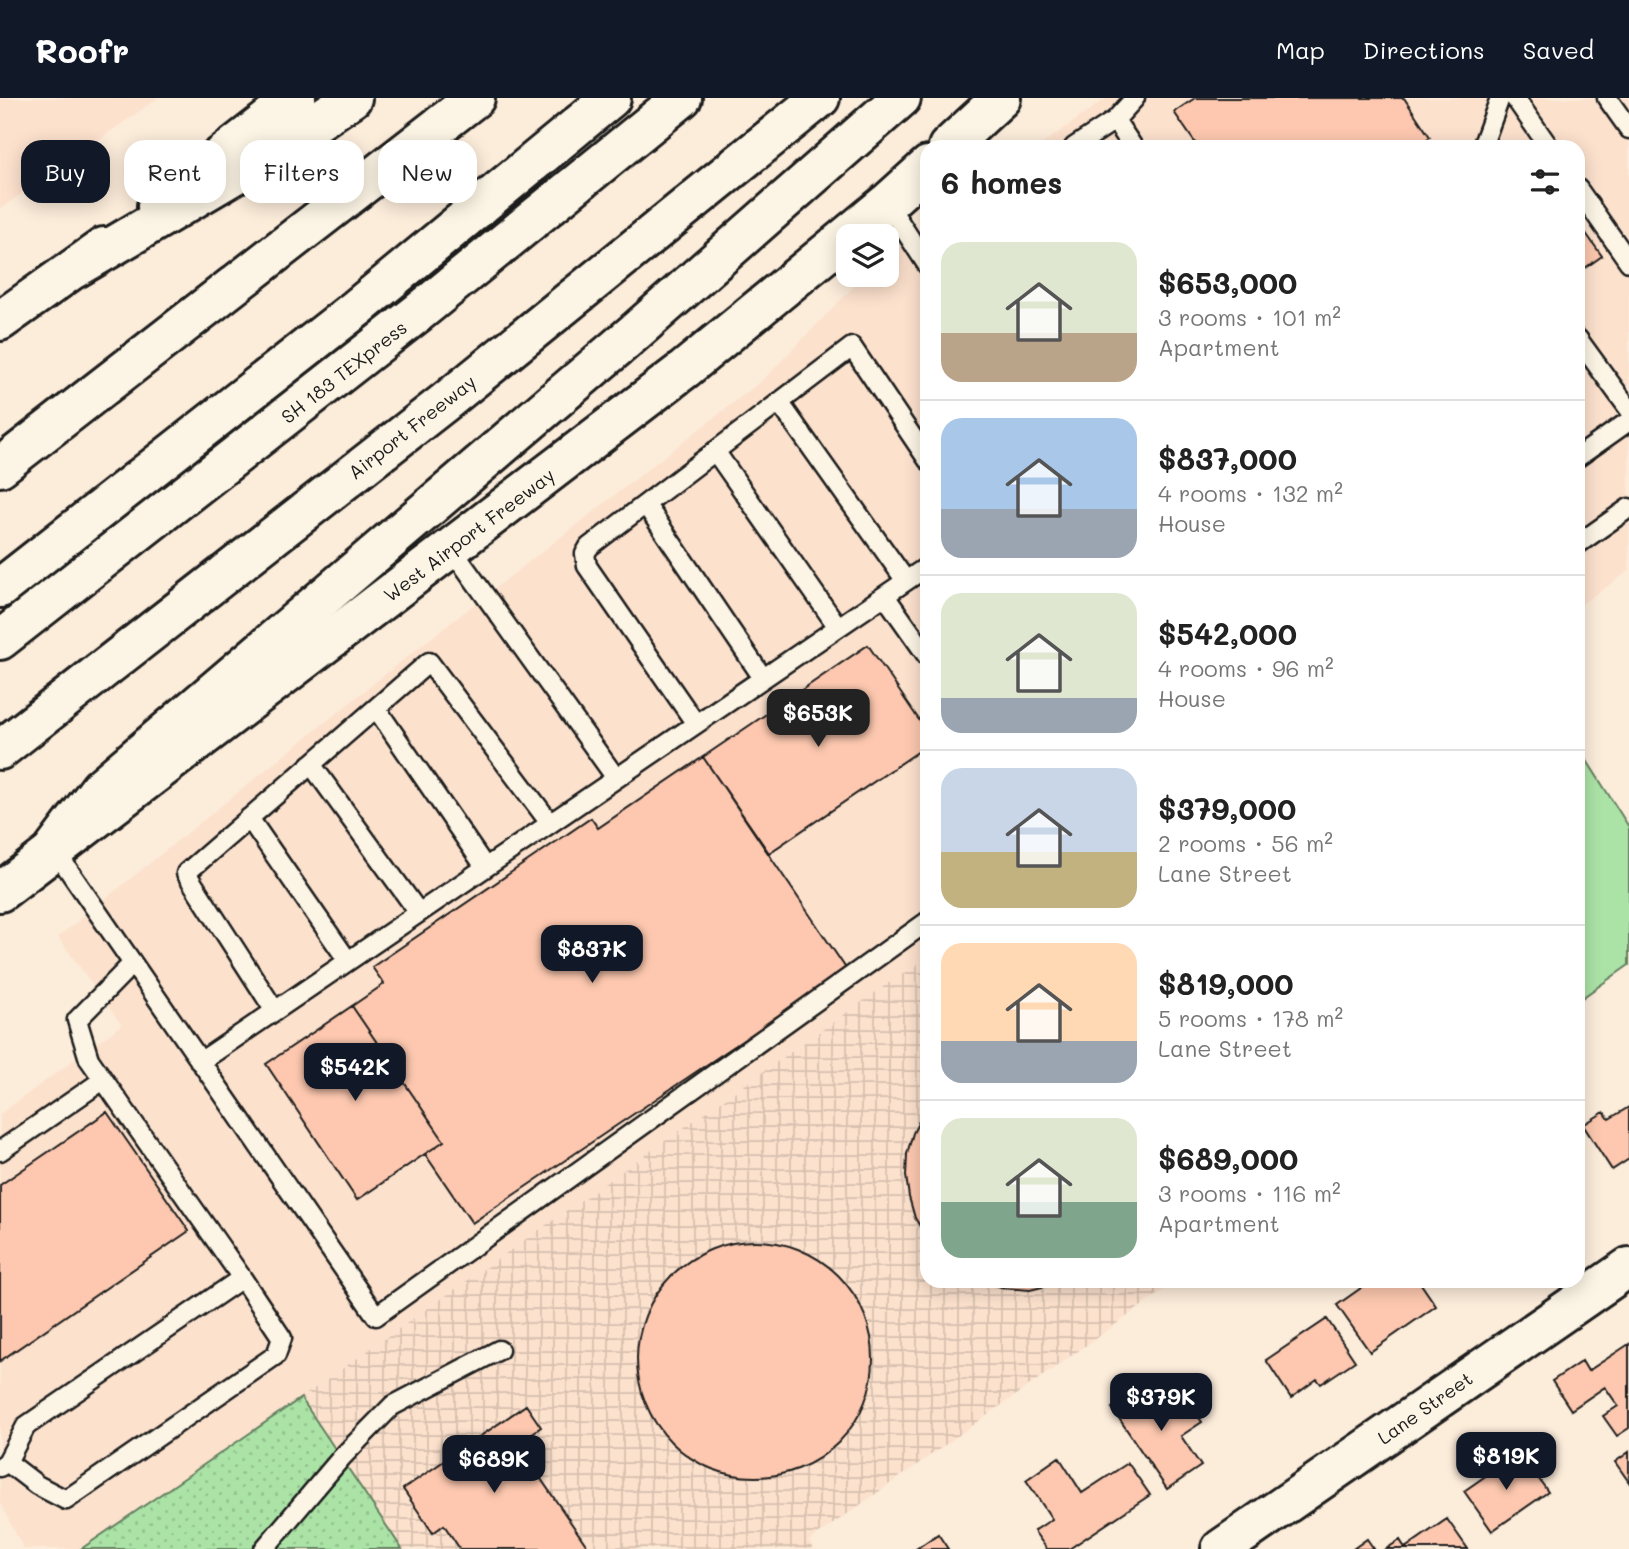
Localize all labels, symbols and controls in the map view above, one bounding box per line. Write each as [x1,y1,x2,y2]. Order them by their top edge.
text: Roofr [35,28,129,71]
text: Map [1276,34,1325,65]
text: Directions [1363,34,1485,65]
text: Saved [1523,34,1594,65]
chip: Buy [21,140,110,203]
chip: Rent [124,140,226,203]
chip: Filters [240,140,364,203]
chip: New [378,140,477,203]
text: 6 homes [941,162,1062,202]
icon: filters [1526,163,1564,201]
map controls [836,224,899,287]
button: layers [836,224,899,287]
text: $653,000 [1158,262,1297,302]
icon: home [997,270,1081,354]
text: 3 rooms · 101 m² [1158,302,1341,332]
street label: SH 183 TEXpress [276,315,412,429]
text: Apartment [1158,332,1280,362]
street label: Airport Freeway [343,369,481,484]
text: $837,000 [1158,438,1297,478]
icon: home [997,446,1081,530]
street label: West Airport Freeway [378,462,559,607]
text: 4 rooms · 132 m² [1158,478,1343,508]
text: House [1158,508,1226,538]
text: $542,000 [1158,613,1297,653]
icon: home [997,621,1081,705]
text: 4 rooms · 96 m² [1158,653,1334,683]
text: House [1158,683,1226,713]
pin: $653K [769,690,867,749]
text: $653K [783,697,853,727]
text: $379,000 [1158,788,1296,828]
icon: home [997,796,1081,880]
text: 2 rooms · 56 m² [1158,828,1333,858]
text: Lane Street [1158,858,1292,888]
pin: $837K [543,926,641,985]
text: $837K [557,933,627,963]
text: $819,000 [1158,963,1294,1003]
icon: home [997,971,1081,1055]
text: 5 rooms · 178 m² [1158,1003,1343,1033]
text: Lane Street [1158,1033,1292,1063]
pin: $542K [306,1044,404,1103]
text: $542K [320,1051,390,1081]
text: $689,000 [1158,1138,1298,1178]
icon: home [997,1146,1081,1230]
text: 3 rooms · 116 m² [1158,1178,1341,1208]
text: Apartment [1158,1208,1280,1238]
street label: Lane Street [1372,1366,1477,1450]
pin: $379K [1112,1374,1210,1433]
text: $379K [1126,1381,1196,1411]
pin: $819K [1457,1432,1555,1492]
pin: $689K [445,1436,543,1495]
text: $819K [1472,1440,1540,1470]
text: $689K [458,1443,530,1473]

